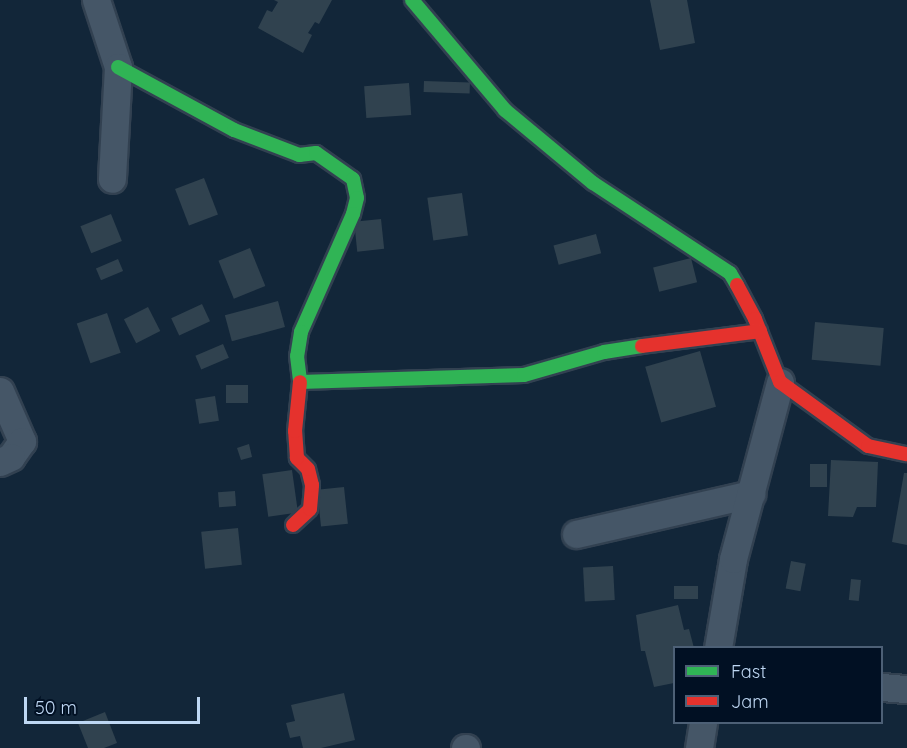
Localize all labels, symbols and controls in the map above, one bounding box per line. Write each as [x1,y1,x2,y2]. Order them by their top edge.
legend [673,646,883,724]
text: Fast [731,660,766,683]
scale bar [27,685,202,723]
text: Jam [731,690,769,713]
text: 50 m [35,696,77,719]

